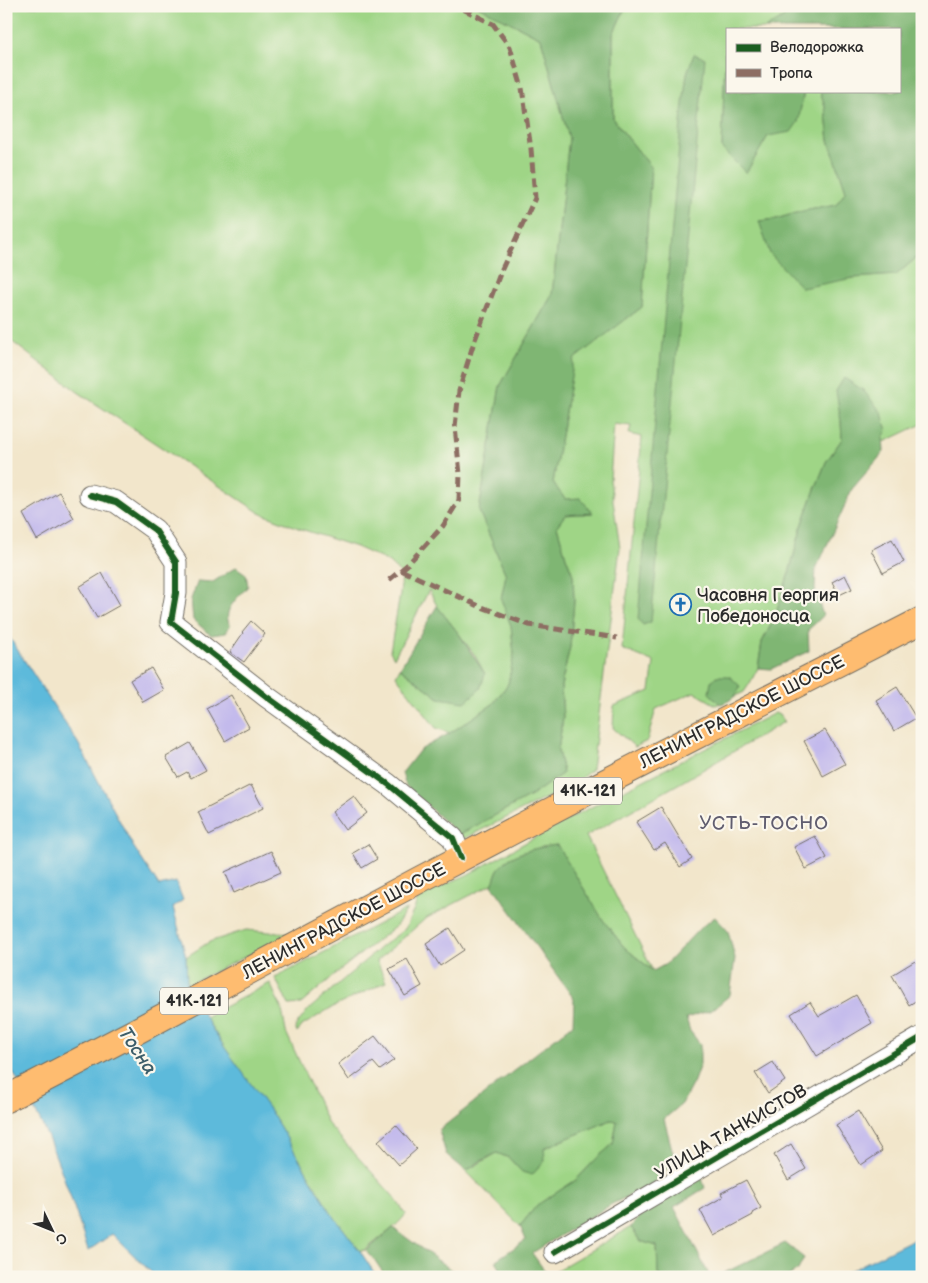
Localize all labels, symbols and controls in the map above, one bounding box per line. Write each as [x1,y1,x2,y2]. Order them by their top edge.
legend [726,28,900,92]
text: Велодорожка [770,38,864,57]
text: Тропа [770,64,813,83]
place label: Часовня Георгия Победоносца [697,585,839,627]
church icon: Часовня Георгия Победоносца [669,593,693,617]
street label: ЛЕНИНГРАДСКОЕ ШОССЕ [635,651,848,773]
road number: 41К-121 [554,778,622,804]
district label: УСТЬ-ТОСНО [699,812,829,835]
street label: ЛЕНИНГРАДСКОЕ ШОССЕ [238,858,449,984]
road number: 41К-121 [160,988,228,1014]
water label: Тосна [113,1023,161,1079]
street label: УЛИЦА ТАНКИСТОВ [651,1080,811,1184]
north arrow [28,1206,78,1256]
text: С [51,1229,71,1248]

